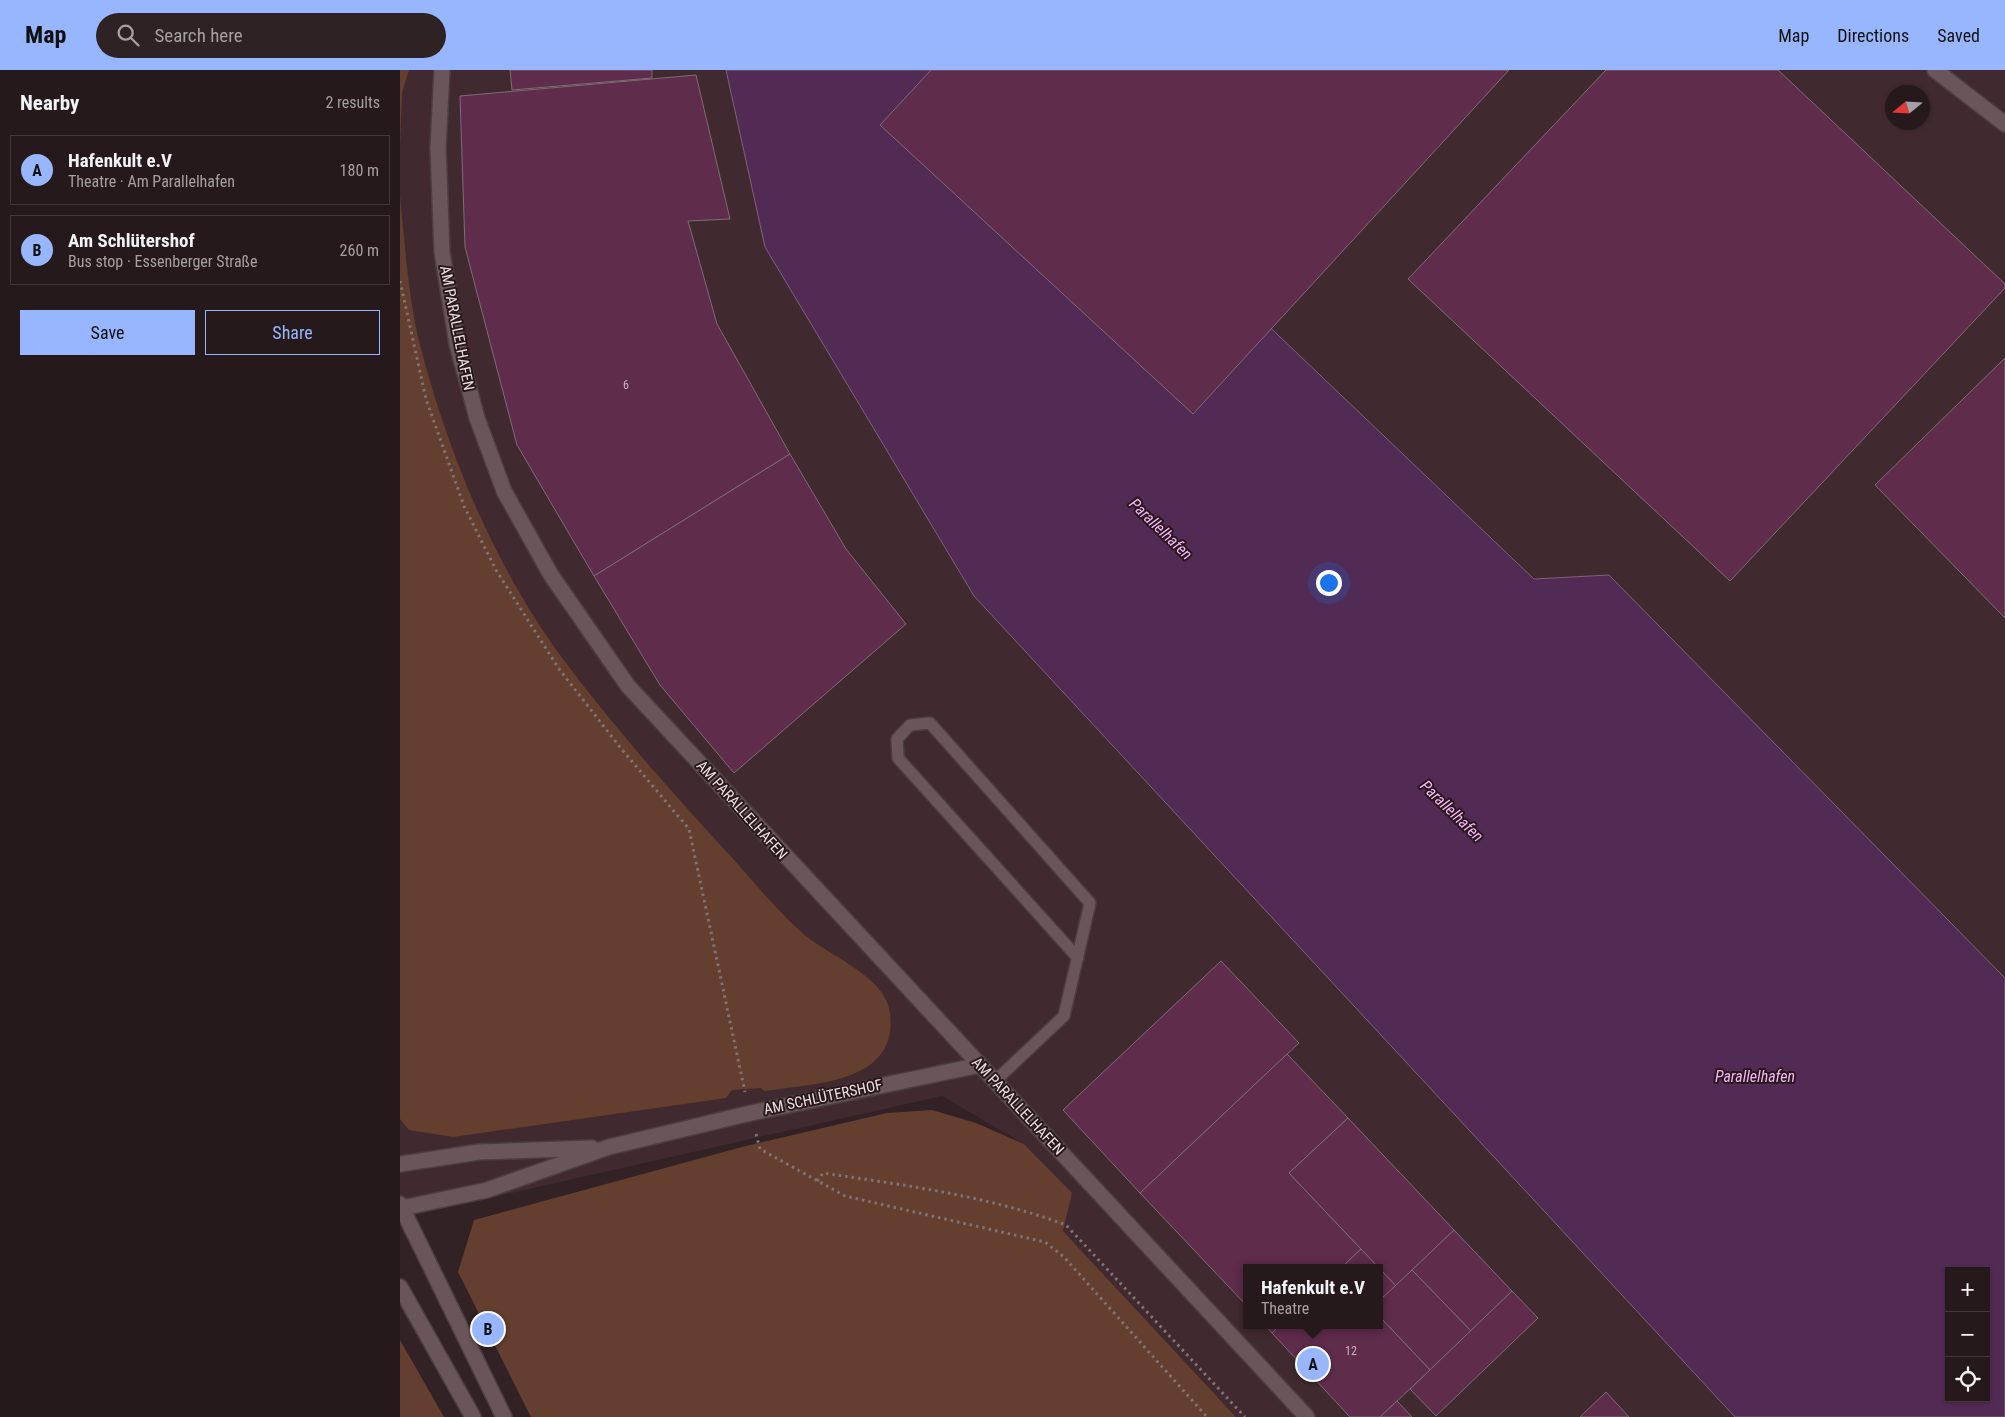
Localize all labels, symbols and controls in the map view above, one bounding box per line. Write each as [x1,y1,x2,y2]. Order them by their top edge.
search box [96,13,446,58]
text: Map [25,21,66,49]
icon: search [114,21,142,49]
text: Search here [154,24,243,47]
text: Map [1778,25,1809,46]
text: Directions [1837,25,1909,46]
text: Saved [1937,25,1980,46]
north arrow [1885,85,1930,130]
text: Nearby [20,91,79,115]
text: 2 results [325,93,380,112]
text: Hafenkult e.V [68,149,172,172]
text: A [32,161,42,180]
text: 180 m [340,161,379,180]
text: Theatre · Am Parallelhafen [68,172,235,191]
text: Am Schlütershof [68,229,195,252]
text: B [33,241,41,260]
text: 260 m [340,241,379,260]
text: Bus stop · Essenberger Straße [68,252,257,271]
street label: AM PARALLELHAFEN [436,264,478,392]
button: Save [20,310,195,355]
button: Share [205,310,380,355]
house number: 6 [623,378,629,392]
water label: Parallelhafen [1126,494,1196,564]
your location [1316,570,1342,596]
street label: AM PARALLELHAFEN [693,757,791,863]
water label: Parallelhafen [1417,776,1487,846]
street label: AM PARALLELHAFEN [968,1053,1068,1159]
water label: Parallelhafen [1715,1067,1795,1086]
street label: AM SCHLÜTERSHOF [762,1076,884,1118]
popup [1243,1264,1383,1329]
map controls [1945,1267,1990,1402]
button: + [1945,1267,1990,1312]
text: Hafenkult e.V [1261,1276,1365,1299]
text: Theatre [1261,1299,1309,1318]
pin: B [472,1310,504,1348]
button: − [1945,1312,1990,1357]
house number: 12 [1345,1344,1357,1358]
pin: A [1297,1345,1329,1383]
button: locate [1945,1357,1990,1402]

